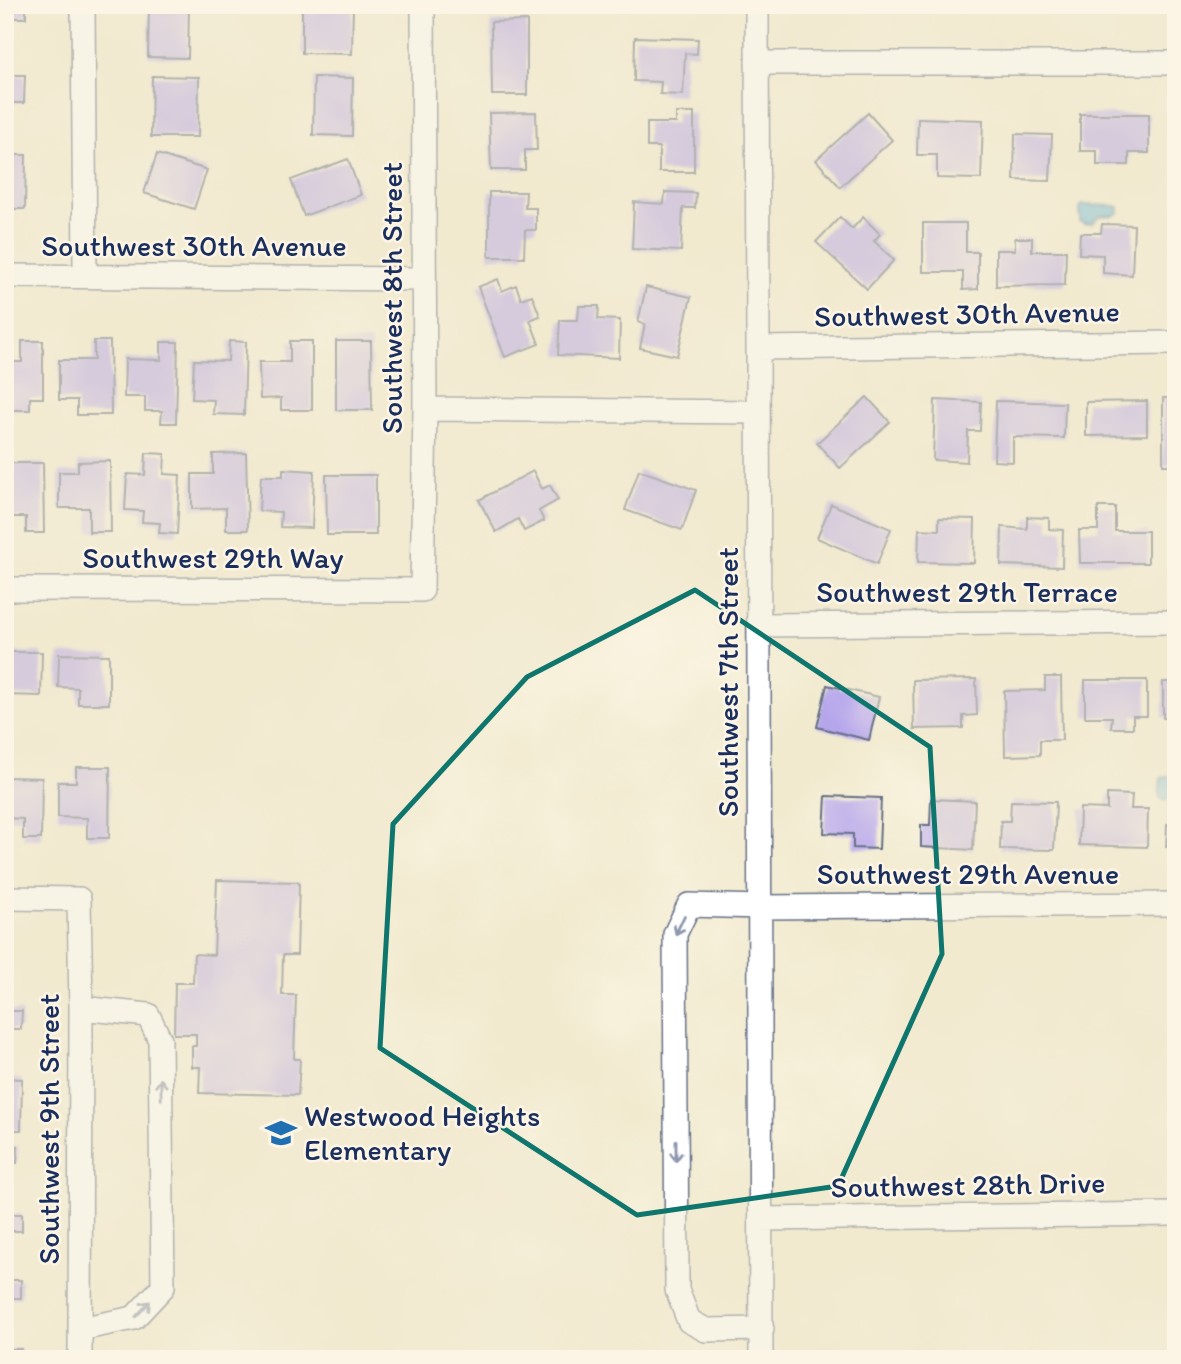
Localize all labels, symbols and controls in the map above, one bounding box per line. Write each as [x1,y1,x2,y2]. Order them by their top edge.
street label: Southwest 8th Street [373,162,410,434]
street label: Southwest 30th Avenue [41,227,347,264]
street label: Southwest 30th Avenue [814,292,1120,335]
street label: Southwest 29th Way [82,539,344,576]
street label: Southwest 7th Street [709,547,746,817]
street label: Southwest 29th Terrace [816,573,1118,610]
street label: Southwest 29th Avenue [817,855,1119,892]
one-way arrow [673,914,686,935]
street label: Southwest 9th Street [30,993,67,1265]
one-way arrow [154,1078,168,1101]
place label: Westwood Heights Elementary [304,1097,540,1168]
school or university icon: Westwood Heights Elementary [264,1116,298,1150]
one-way arrow [669,1139,683,1162]
street label: Southwest 28th Drive [830,1164,1106,1205]
one-way arrow [134,1301,151,1318]

